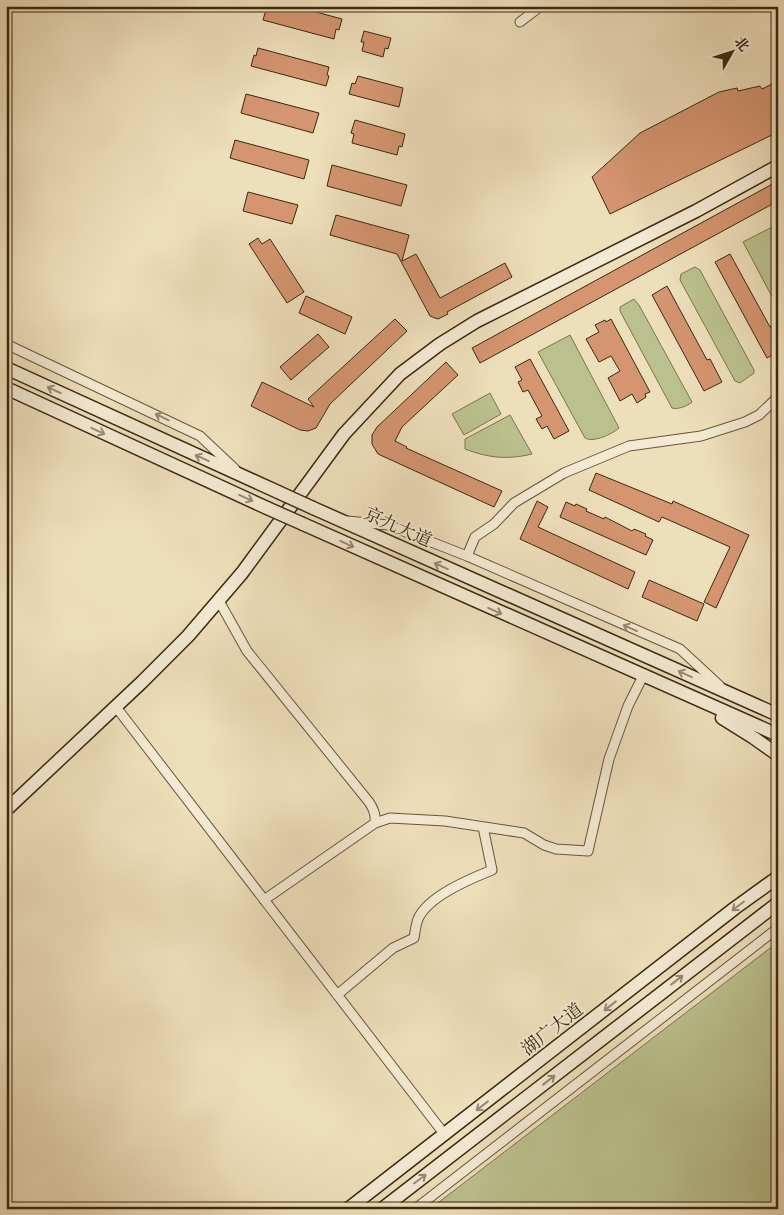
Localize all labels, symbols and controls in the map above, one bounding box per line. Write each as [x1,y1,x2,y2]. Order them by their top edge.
north arrow [706,28,756,78]
text: 北 [730,33,754,56]
one-way arrow [47,385,62,394]
one-way arrow [154,412,169,422]
one-way arrow [90,427,105,436]
one-way arrow [195,452,210,462]
one-way arrow [238,494,253,504]
street label: 京九大道 [360,501,436,553]
one-way arrow [339,540,354,549]
one-way arrow [434,560,449,570]
one-way arrow [487,606,502,616]
one-way arrow [623,622,638,632]
one-way arrow [678,669,693,679]
one-way arrow [731,901,745,911]
one-way arrow [670,974,683,985]
street label: 湖广大道 [516,997,588,1061]
one-way arrow [603,1001,617,1011]
one-way arrow [542,1074,555,1085]
one-way arrow [476,1100,489,1111]
one-way arrow [413,1174,426,1185]

